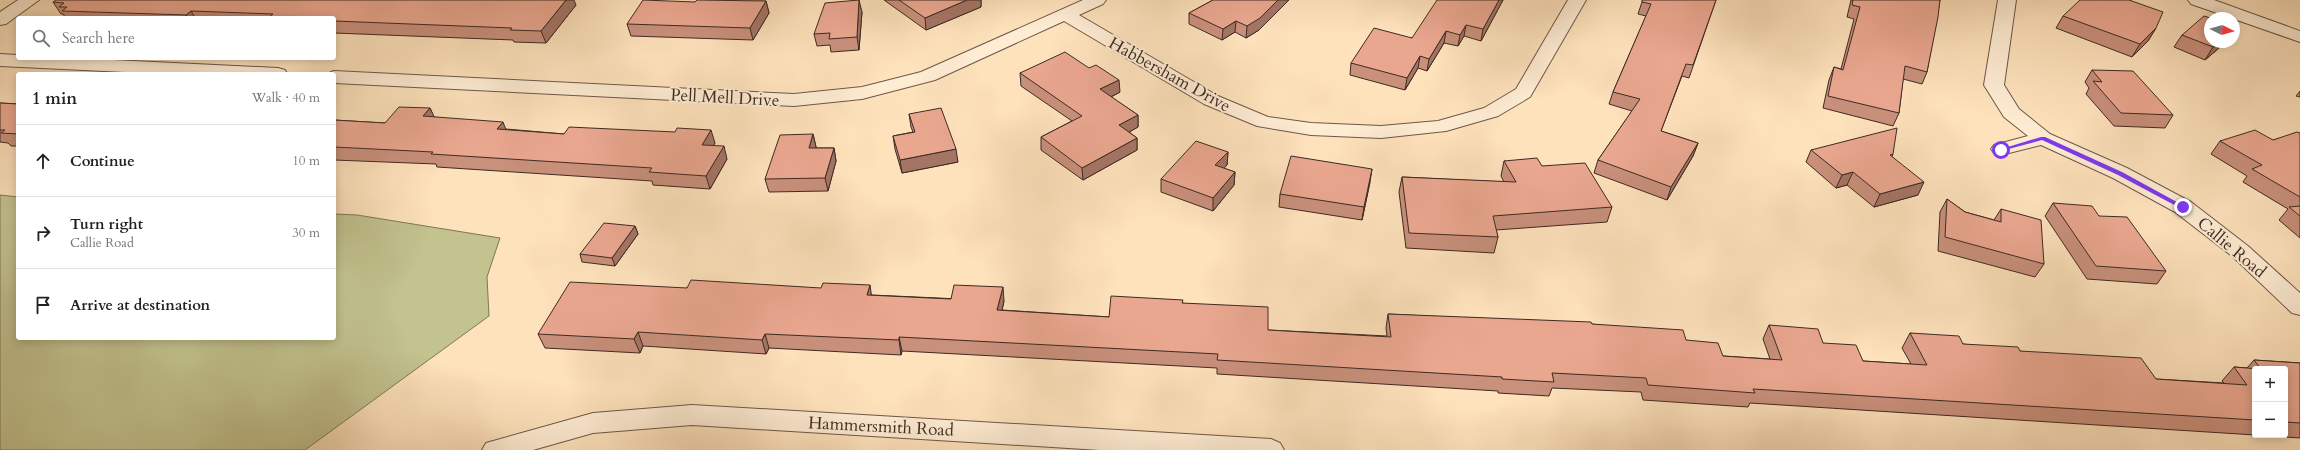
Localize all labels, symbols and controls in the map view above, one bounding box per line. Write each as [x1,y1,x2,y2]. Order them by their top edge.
north arrow [2204,12,2240,48]
search box [16,16,336,60]
icon: search [30,27,52,49]
text: Search here [62,28,135,48]
street label: Habbersham Drive [1105,31,1235,118]
street label: Pell Mell Drive [670,83,780,112]
text: 1 min [32,87,77,110]
text: Walk · 40 m [252,89,320,107]
route start [1992,141,2010,159]
icon: ahead [32,150,54,172]
text: Continue [70,151,135,171]
text: 10 m [292,152,320,170]
route end [2174,198,2192,216]
street label: Callie Road [2192,212,2271,283]
text: Turn right [70,214,143,234]
icon: right [32,222,54,244]
text: 30 m [292,224,320,242]
text: Callie Road [70,234,134,252]
icon: arrive [32,294,54,316]
text: Arrive at destination [70,295,210,315]
map controls [2252,366,2288,438]
button: + [2252,366,2288,402]
button: − [2252,402,2288,438]
street label: Hammersmith Road [808,411,954,442]

